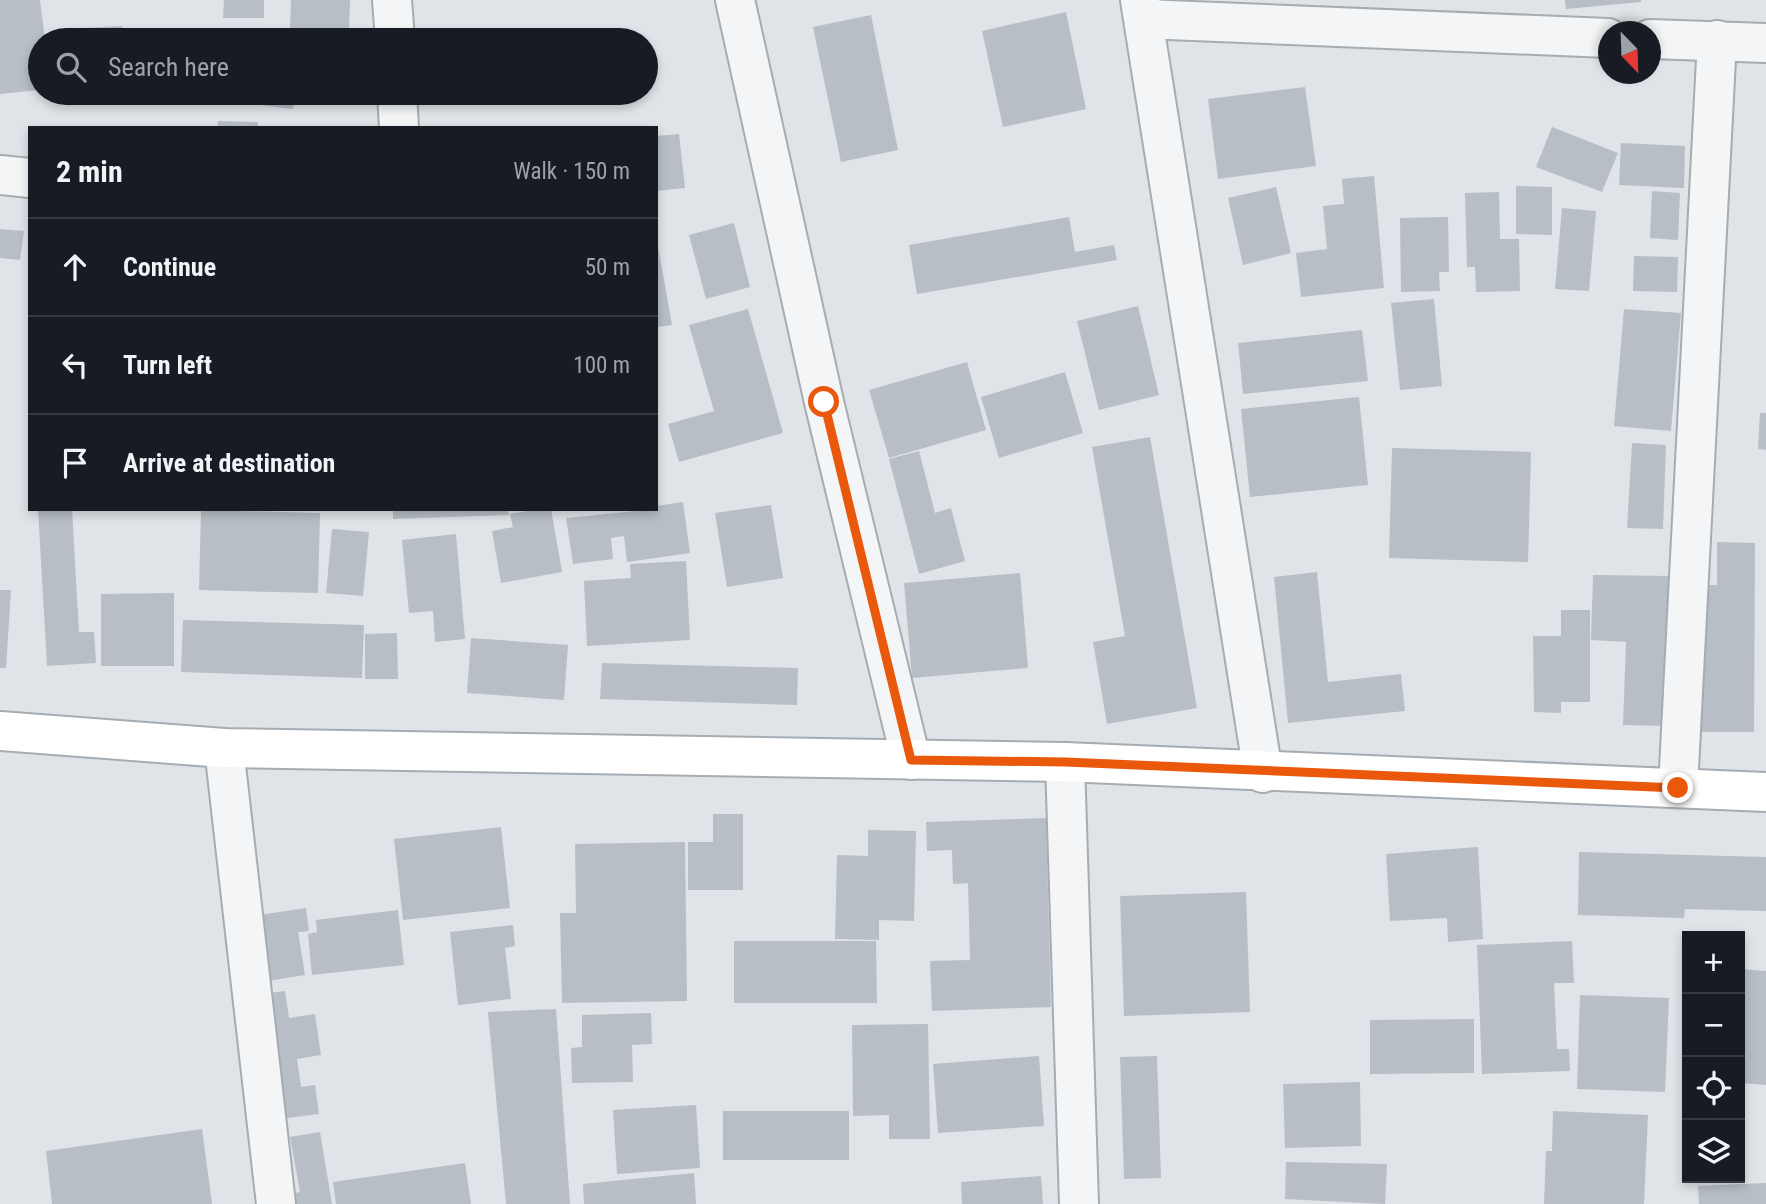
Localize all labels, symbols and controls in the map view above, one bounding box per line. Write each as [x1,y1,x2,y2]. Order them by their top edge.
north arrow [1598,21,1661,84]
search box [28,28,658,105]
icon: search [52,48,90,86]
text: Search here [108,52,229,82]
text: 2 min [56,154,123,189]
text: Walk · 150 m [513,158,630,185]
icon: ahead [56,248,94,286]
text: Continue [123,252,216,282]
text: 50 m [585,254,630,281]
icon: left [56,346,94,384]
text: Turn left [123,350,212,380]
text: 100 m [573,352,630,379]
route start [808,386,839,417]
icon: arrive [56,444,94,482]
text: Arrive at destination [123,448,335,478]
route end [1662,772,1693,803]
map controls [1682,931,1745,1183]
button: + [1682,931,1745,994]
button: − [1682,994,1745,1057]
button: locate [1682,1057,1745,1120]
button: layers [1682,1120,1745,1183]

